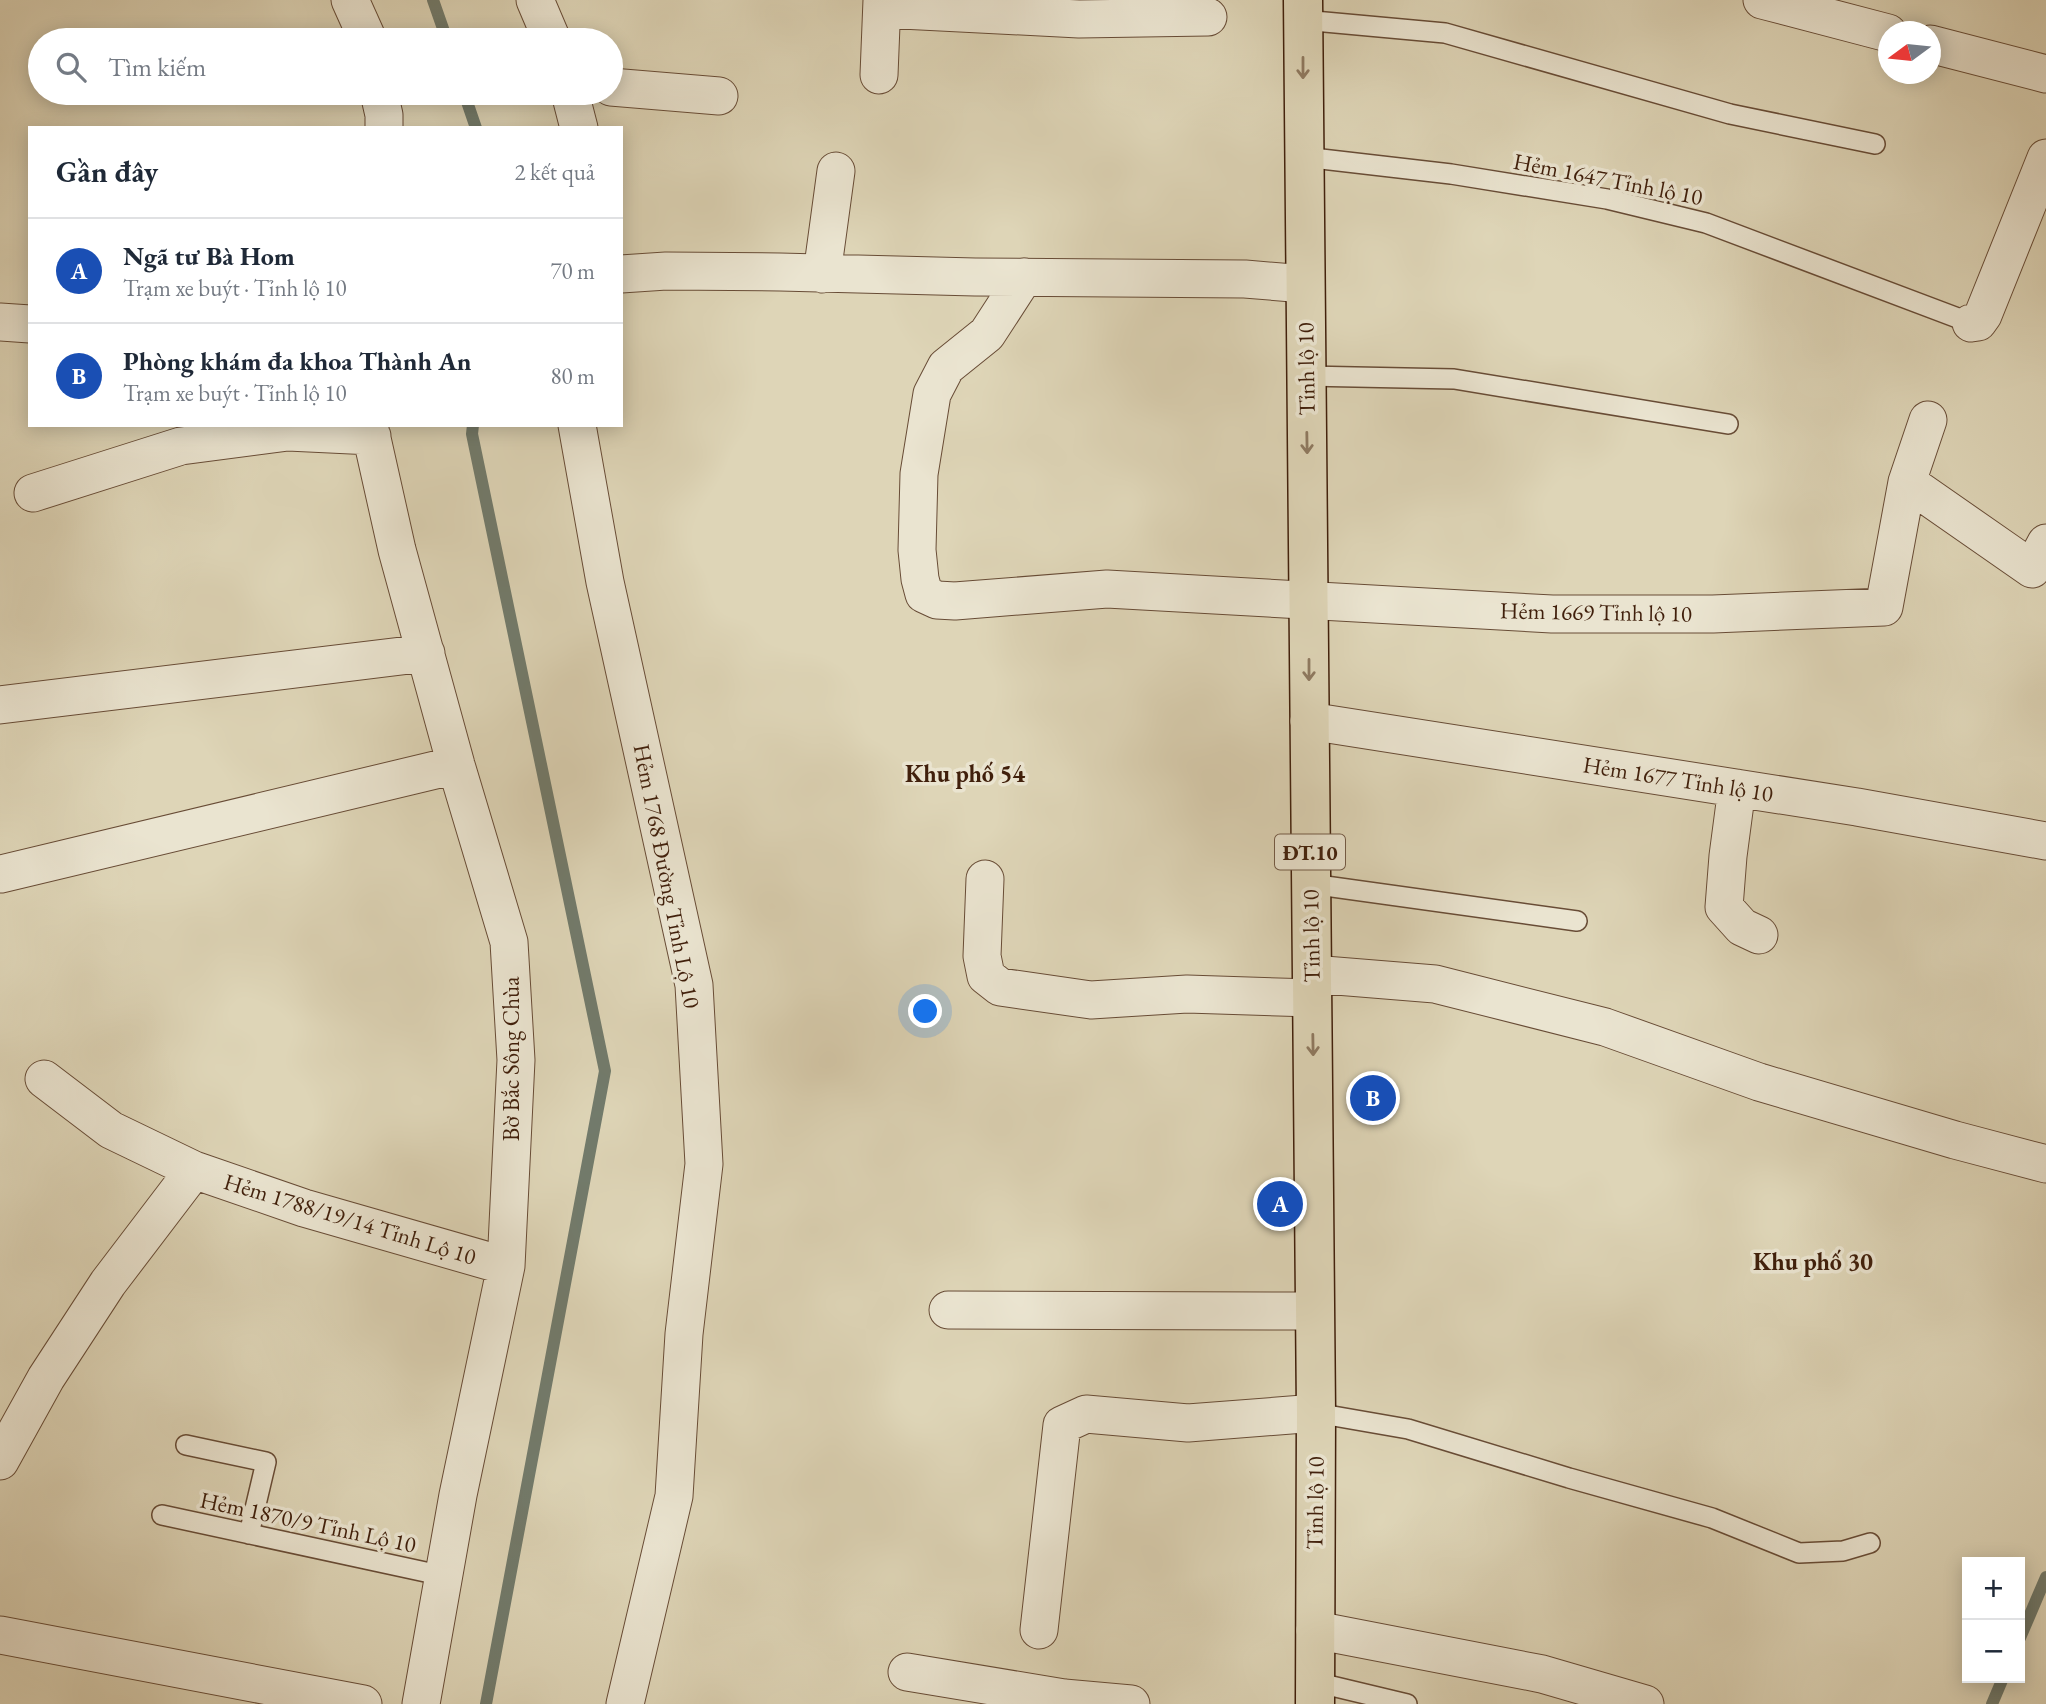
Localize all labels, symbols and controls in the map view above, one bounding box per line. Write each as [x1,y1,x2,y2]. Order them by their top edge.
north arrow [1878,21,1941,84]
search box [28,28,623,105]
icon: search [52,48,90,86]
text: Tìm kiếm [108,50,206,84]
one-way arrow [1296,56,1310,79]
street label: Hẻm 1647 Tỉnh lộ 10 [1511,146,1705,212]
text: Gần đây [56,152,158,191]
text: 2 kết quả [514,157,595,187]
text: Ngã tư Bà Hom [123,239,295,273]
text: A [71,256,87,286]
text: 70 m [550,256,595,286]
text: Trạm xe buýt · Tỉnh lộ 10 [123,273,347,303]
street label: Tỉnh lộ 10 [1290,322,1322,416]
text: Phòng khám đa khoa Thành An [123,344,472,378]
text: B [72,361,86,391]
text: 80 m [550,361,595,391]
text: Trạm xe buýt · Tỉnh lộ 10 [123,378,347,408]
one-way arrow [1300,431,1314,454]
street label: Hẻm 1669 Tỉnh lộ 10 [1500,595,1692,629]
one-way arrow [1302,658,1316,681]
street label: Hẻm 1768 Đường Tỉnh Lộ 10 [627,741,707,1011]
street label: Hẻm 1677 Tỉnh lộ 10 [1581,749,1775,809]
district label: Khu phố 54 [905,758,1025,789]
road number: ĐT.10 [1275,834,1345,870]
street label: Tỉnh lộ 10 [1295,889,1327,983]
street label: Bờ Bắc Sông Chùa [496,976,526,1141]
your location [908,994,942,1028]
one-way arrow [1306,1033,1319,1056]
pin: B [1350,1072,1396,1124]
street label: Hẻm 1788/19/14 Tỉnh Lộ 10 [220,1166,480,1272]
pin: A [1257,1178,1303,1230]
district label: Khu phố 30 [1753,1246,1873,1277]
street label: Tỉnh lộ 10 [1299,1456,1331,1550]
street label: Hẻm 1870/9 Tỉnh Lộ 10 [197,1484,419,1560]
map controls [1962,1557,2025,1683]
button: + [1962,1557,2025,1620]
button: − [1962,1620,2025,1683]

